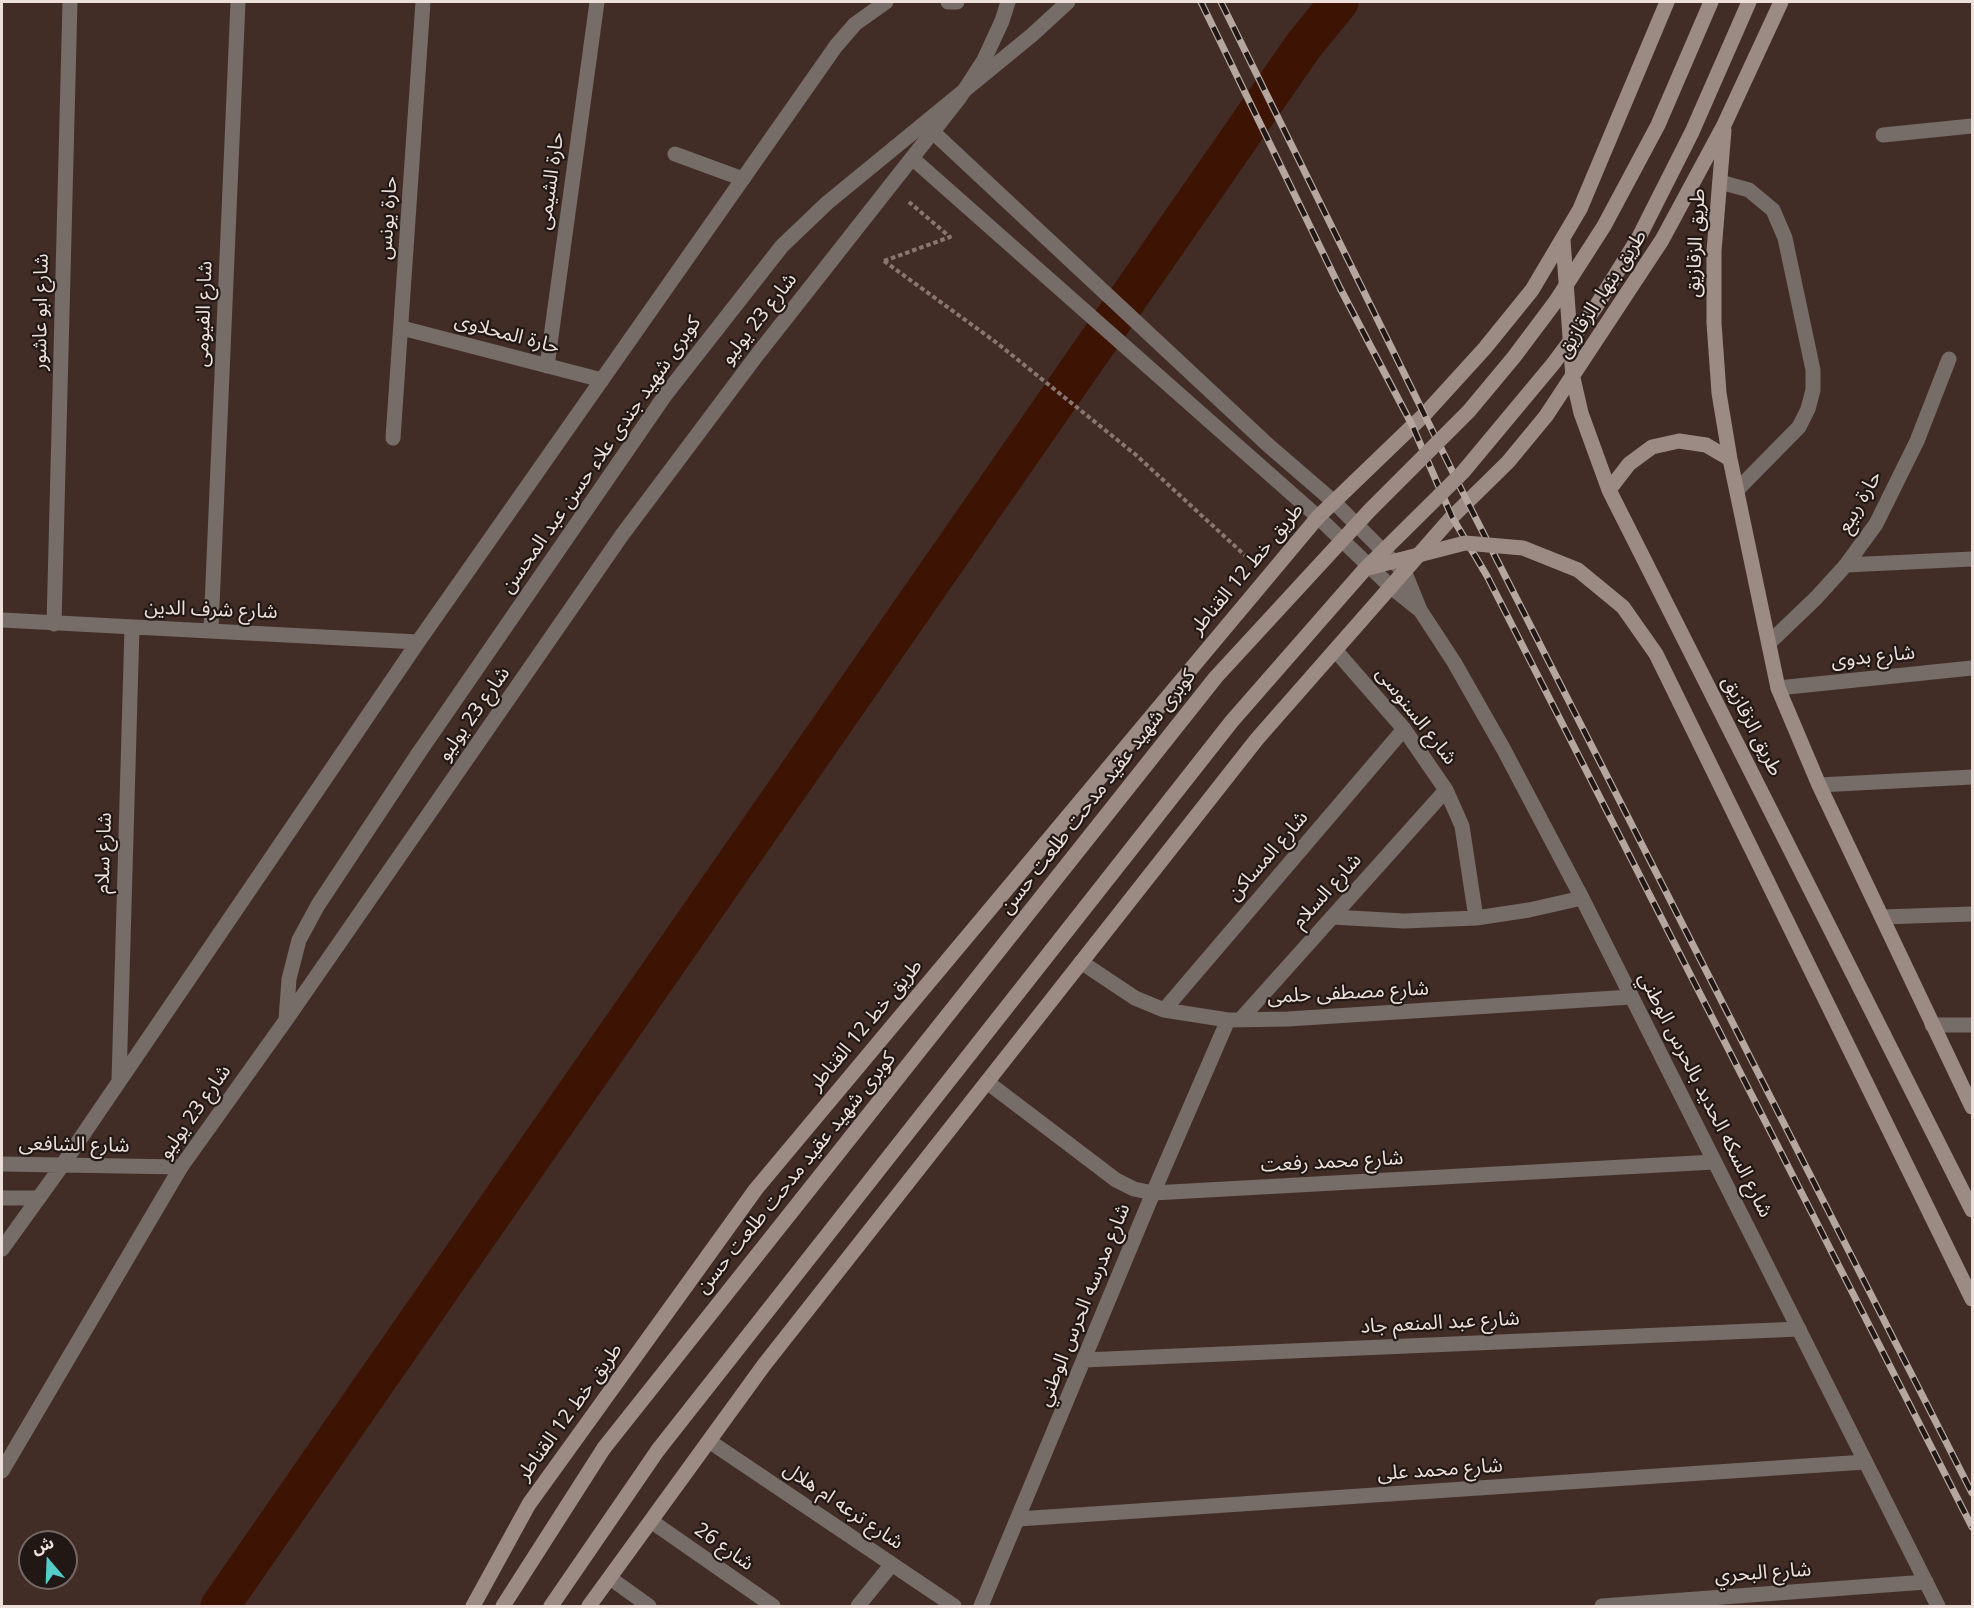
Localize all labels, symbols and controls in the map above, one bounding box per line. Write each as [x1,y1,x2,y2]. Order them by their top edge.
street label: حارة الشيمى [532,131,570,231]
street label: حارة يونس [373,175,403,261]
street label: طريق الزقازيق [1681,188,1711,298]
street label: طريق بنها, الزقازيق [1552,225,1652,363]
street label: شارع ابو عاشور [28,253,54,371]
street label: شارع الفيومى [190,261,218,367]
street label: شارع 23 يوليو [716,268,802,370]
street label: حارة المحلاوى [452,308,562,360]
street label: كوبرى شهيد جندى علاء حسن عبد المحسن [496,312,706,598]
street label: حارة ربيع [1833,467,1887,537]
street label: طريق خط 12 القناطر [1185,499,1309,639]
street label: شارع شرف الدين [144,596,278,624]
street label: شارع بدوى [1830,641,1916,673]
street label: شارع 23 يوليو [433,662,515,766]
street label: شارع السنوسى [1370,662,1462,770]
street label: كوبرى شهيد عقيد مدحت طلعت حسن [995,665,1201,919]
street label: طريق الزقازيق [1717,672,1787,780]
street label: شارع المساكن [1222,806,1314,906]
street label: شارع سلام [91,812,117,894]
street label: شارع السلام [1287,848,1367,934]
street label: طريق خط 12 القناطر [804,955,928,1095]
street label: شارع السكه الحديد بالحرس الوطني [1633,968,1777,1222]
street label: شارع مصطفى حلمى [1267,977,1429,1009]
street label: كوبرى شهيد عقيد مدحت طلعت حسن [691,1047,901,1299]
street label: شارع 23 يوليو [154,1060,236,1164]
street label: شارع الشافعى [18,1132,130,1158]
street label: شارع محمد رفعت [1260,1146,1404,1178]
street label: شارع مدرسه الحرس الوطني [1032,1200,1136,1410]
street label: شارع عبد المنعم جاد [1360,1307,1520,1339]
street label: طريق خط 12 القناطر [512,1339,628,1485]
street label: شارع محمد على [1377,1454,1503,1486]
street label: شارع ترعه ام هلال [778,1457,908,1555]
street label: شارع 26 [690,1518,758,1576]
north arrow [18,1530,78,1590]
text: ش [29,1531,57,1559]
street label: شارع البحري [1714,1558,1812,1588]

